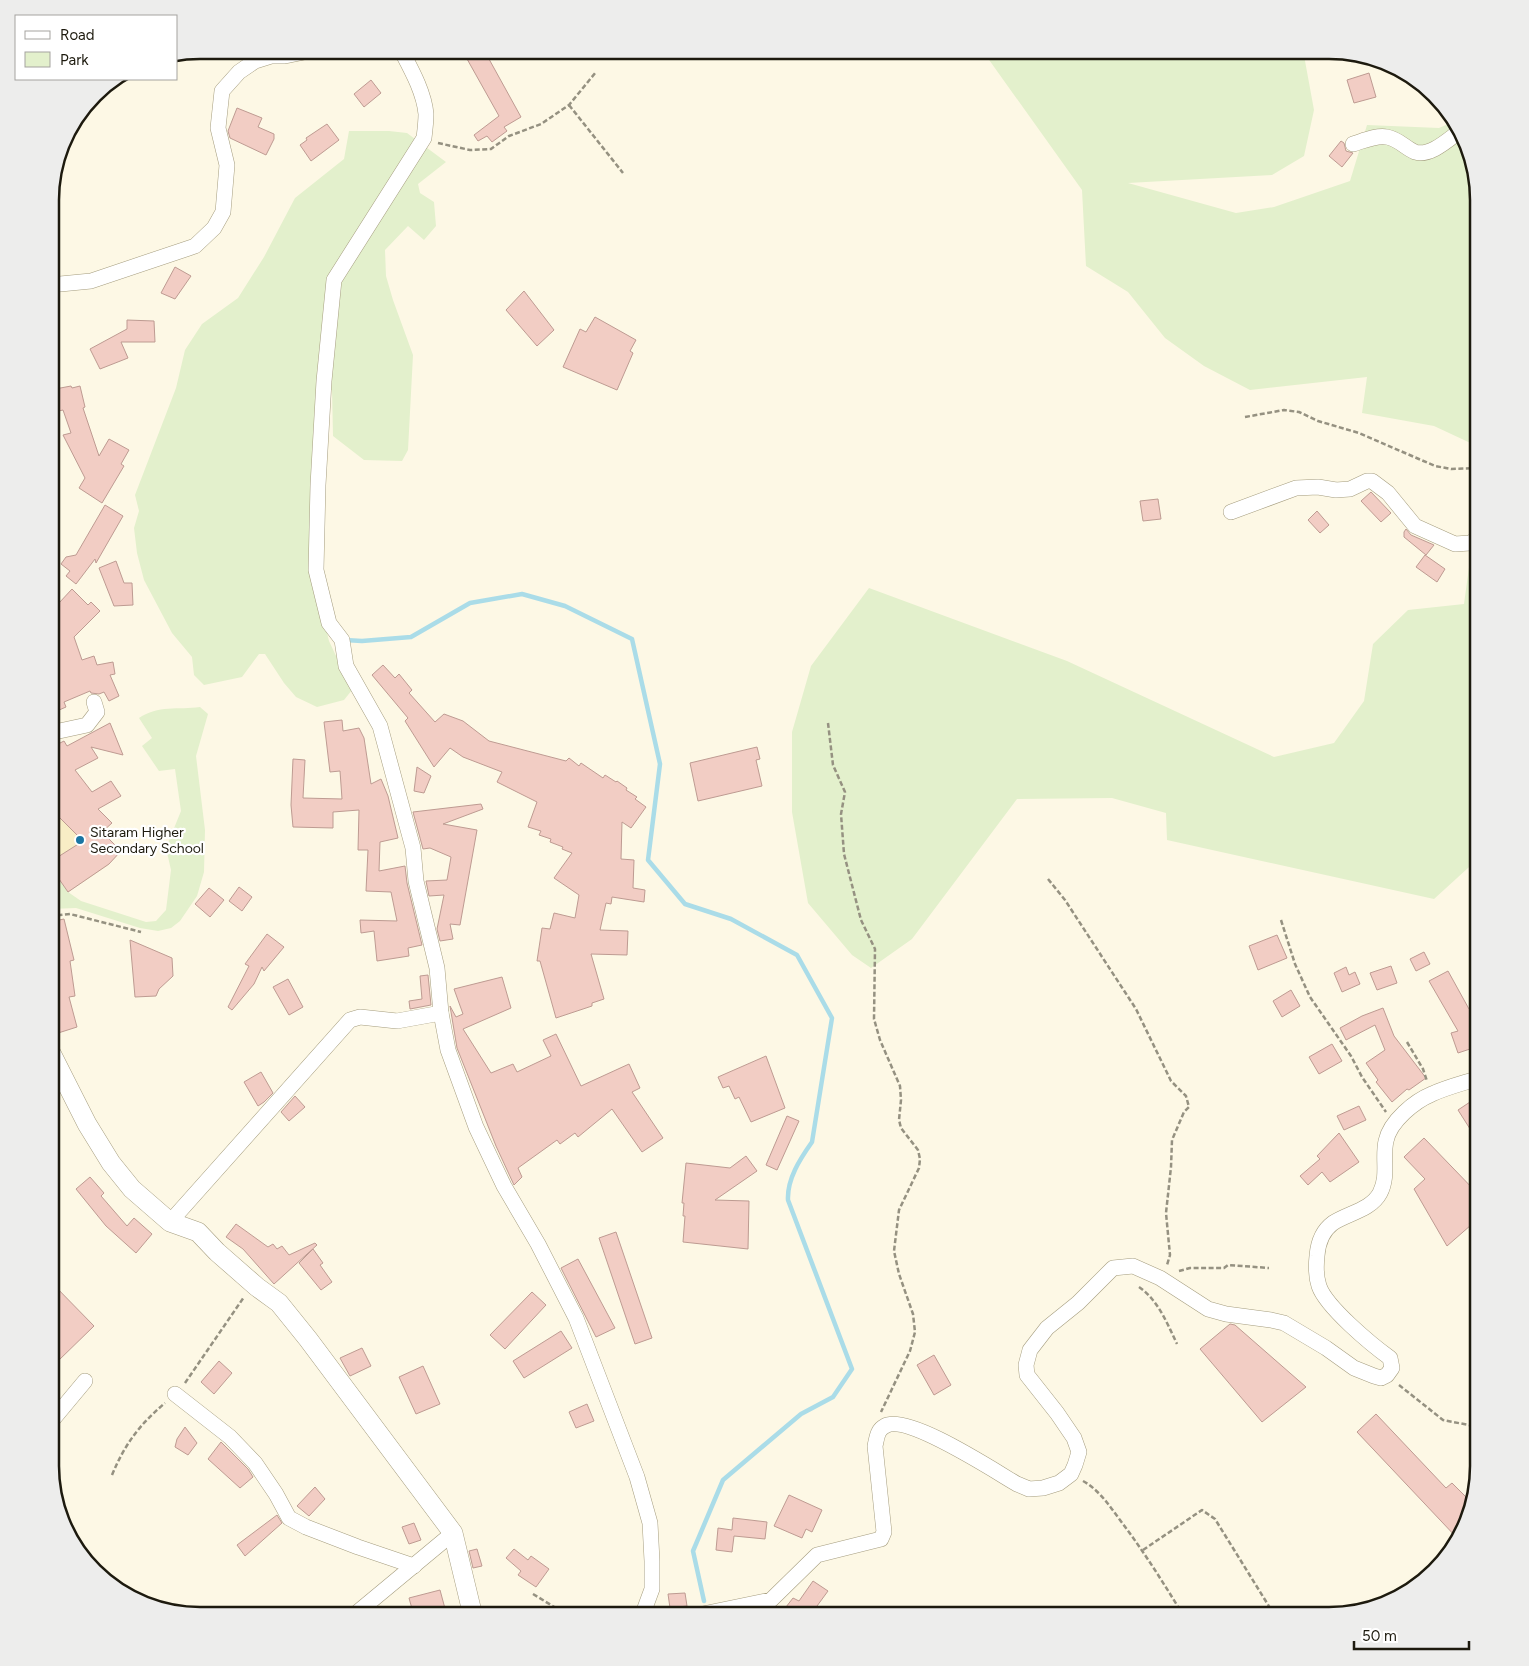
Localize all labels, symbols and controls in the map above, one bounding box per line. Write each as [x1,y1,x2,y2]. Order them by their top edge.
legend [15,15,178,80]
text: Road [60,26,95,44]
text: Park [60,51,89,69]
place label: Sitaram Higher Secondary School [90,824,204,857]
marker: Sitaram Higher Secondary School [74,834,86,846]
scale bar [1354,1618,1469,1650]
text: 50 m [1362,1627,1397,1645]

